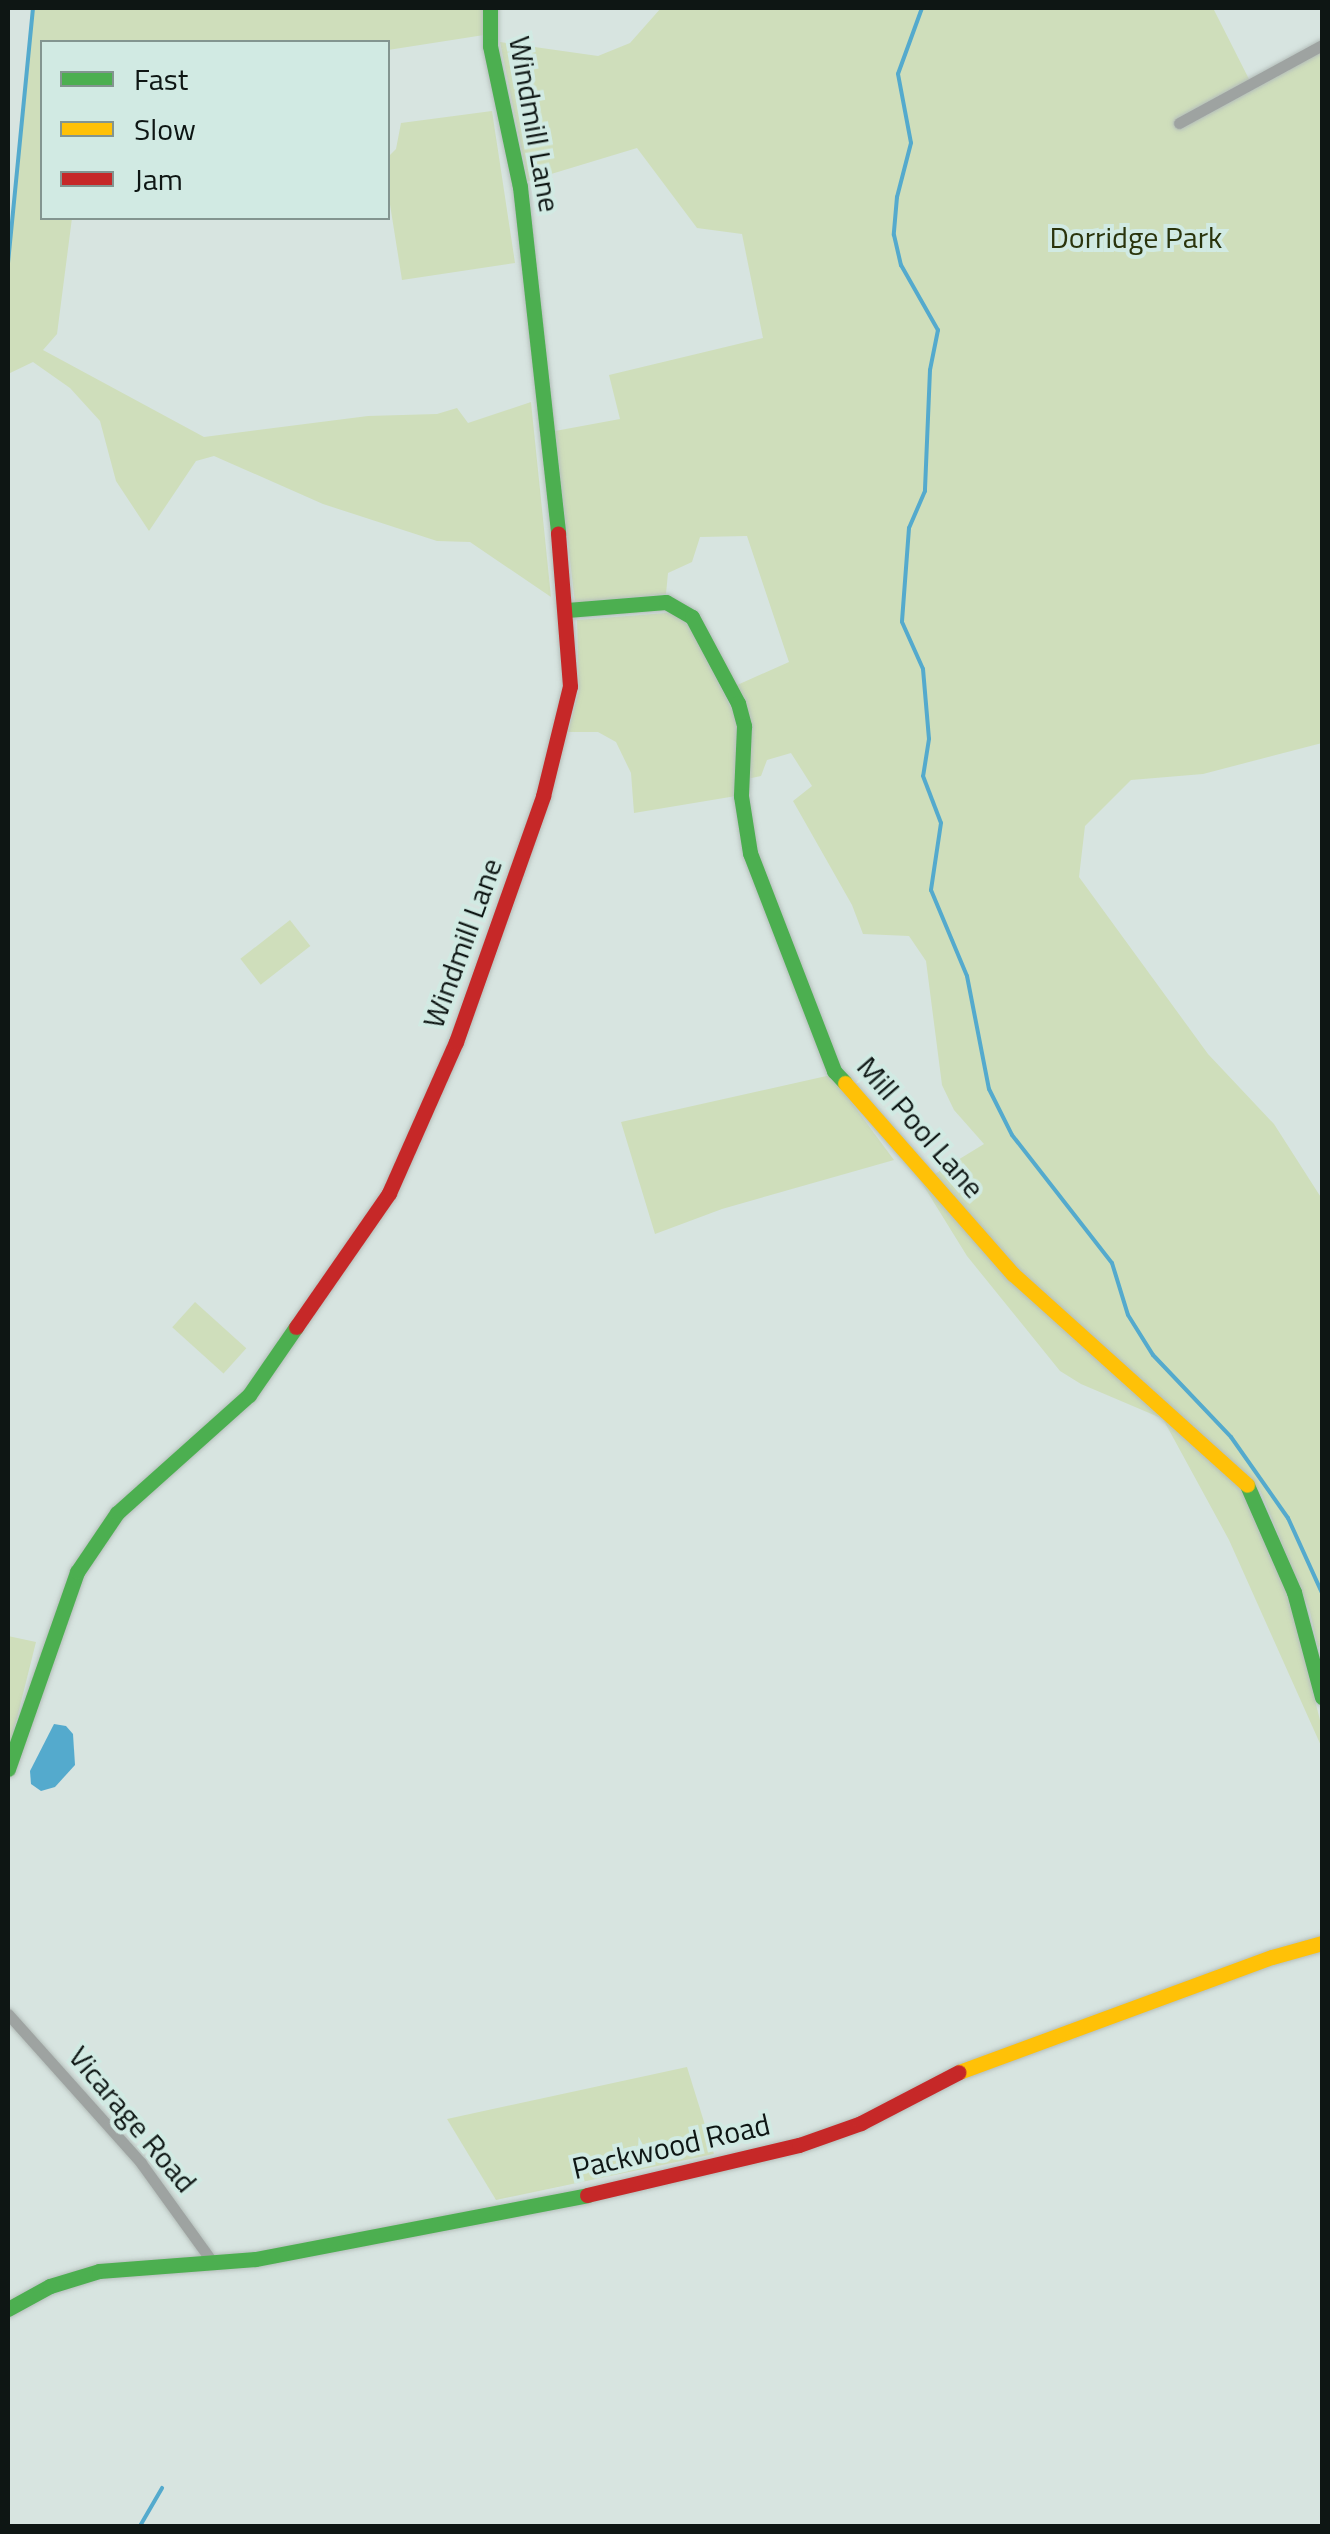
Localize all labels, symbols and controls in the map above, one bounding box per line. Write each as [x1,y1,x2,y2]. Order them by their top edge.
street label: Windmill Lane [502,33,568,215]
legend [40,40,390,220]
text: Fast [134,56,188,102]
text: Slow [134,106,196,152]
text: Jam [134,156,183,202]
park label: Dorridge Park [1050,219,1222,255]
street label: Windmill Lane [415,853,509,1033]
street label: Mill Pool Lane [850,1049,992,1205]
street label: Vicarage Road [61,2039,205,2199]
street label: Packwood Road [569,2106,773,2186]

